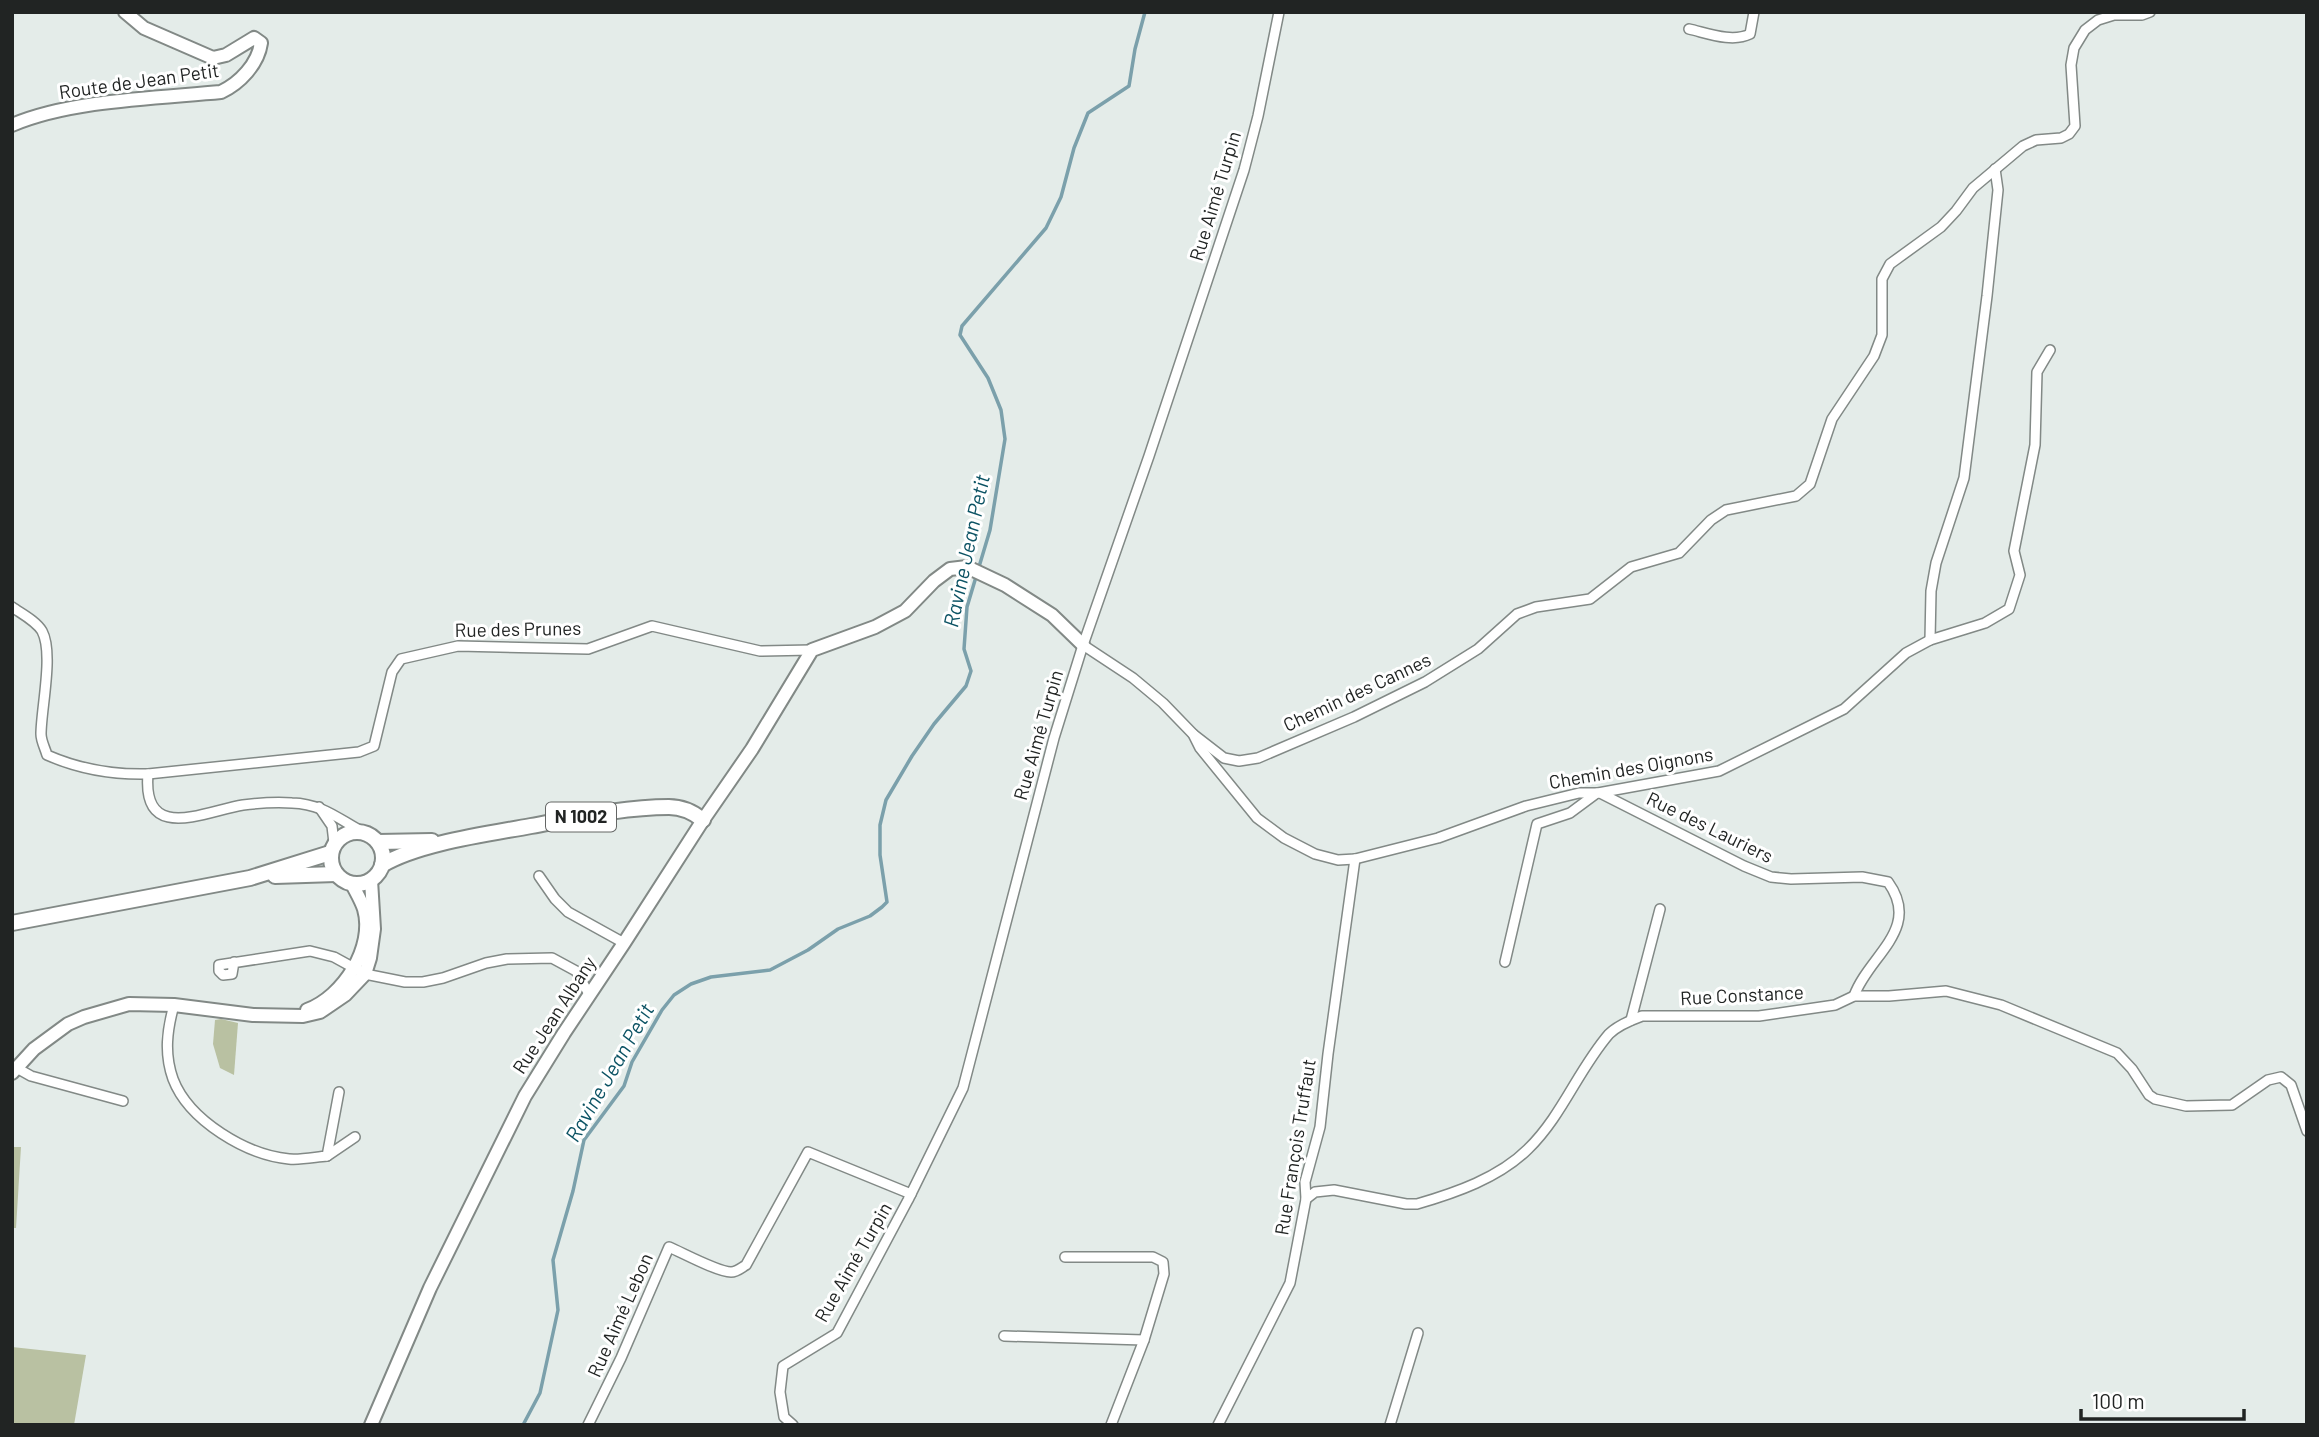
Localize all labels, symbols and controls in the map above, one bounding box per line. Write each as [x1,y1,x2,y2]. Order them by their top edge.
street label: Route de Jean Petit [57,58,220,103]
street label: Rue Aimé Turpin [1184,128,1245,263]
water label: Ravine Jean Petit [937,471,994,629]
street label: Rue des Prunes [455,616,581,641]
street label: Chemin des Cannes [1279,647,1434,736]
street label: Rue Aimé Turpin [1008,667,1067,803]
street label: Chemin des Oignons [1547,742,1715,793]
street label: Rue des Lauriers [1643,786,1777,867]
road number: N 1002 [546,802,616,832]
street label: Rue Jean Albany [507,952,600,1078]
street label: Rue Constance [1680,980,1804,1009]
water label: Ravine Jean Petit [559,998,659,1146]
street label: Rue François Truffaut [1269,1057,1320,1237]
street label: Rue Aimé Turpin [809,1198,896,1326]
street label: Rue Aimé Lebon [582,1249,657,1380]
scale bar [2081,1378,2244,1422]
text: 100 m [2092,1388,2145,1413]

